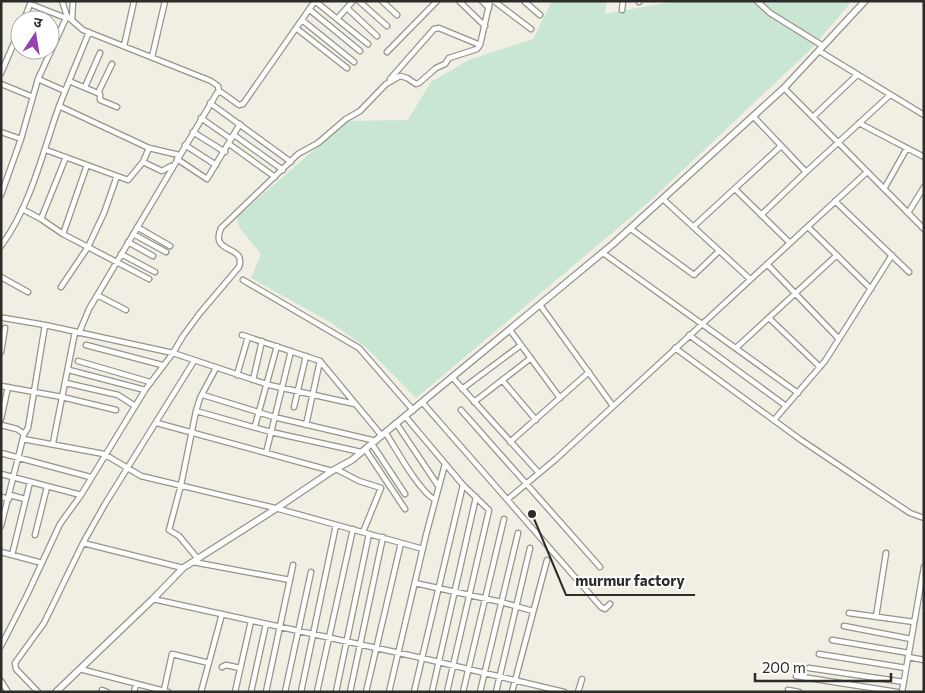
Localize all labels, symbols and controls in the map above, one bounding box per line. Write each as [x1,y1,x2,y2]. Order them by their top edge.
north arrow [10,10,60,60]
text: उ [32,13,44,31]
callout: murmur factory [566,565,695,595]
text: murmur factory [575,571,685,589]
scale bar [755,650,891,682]
text: 200 m [762,658,806,676]

